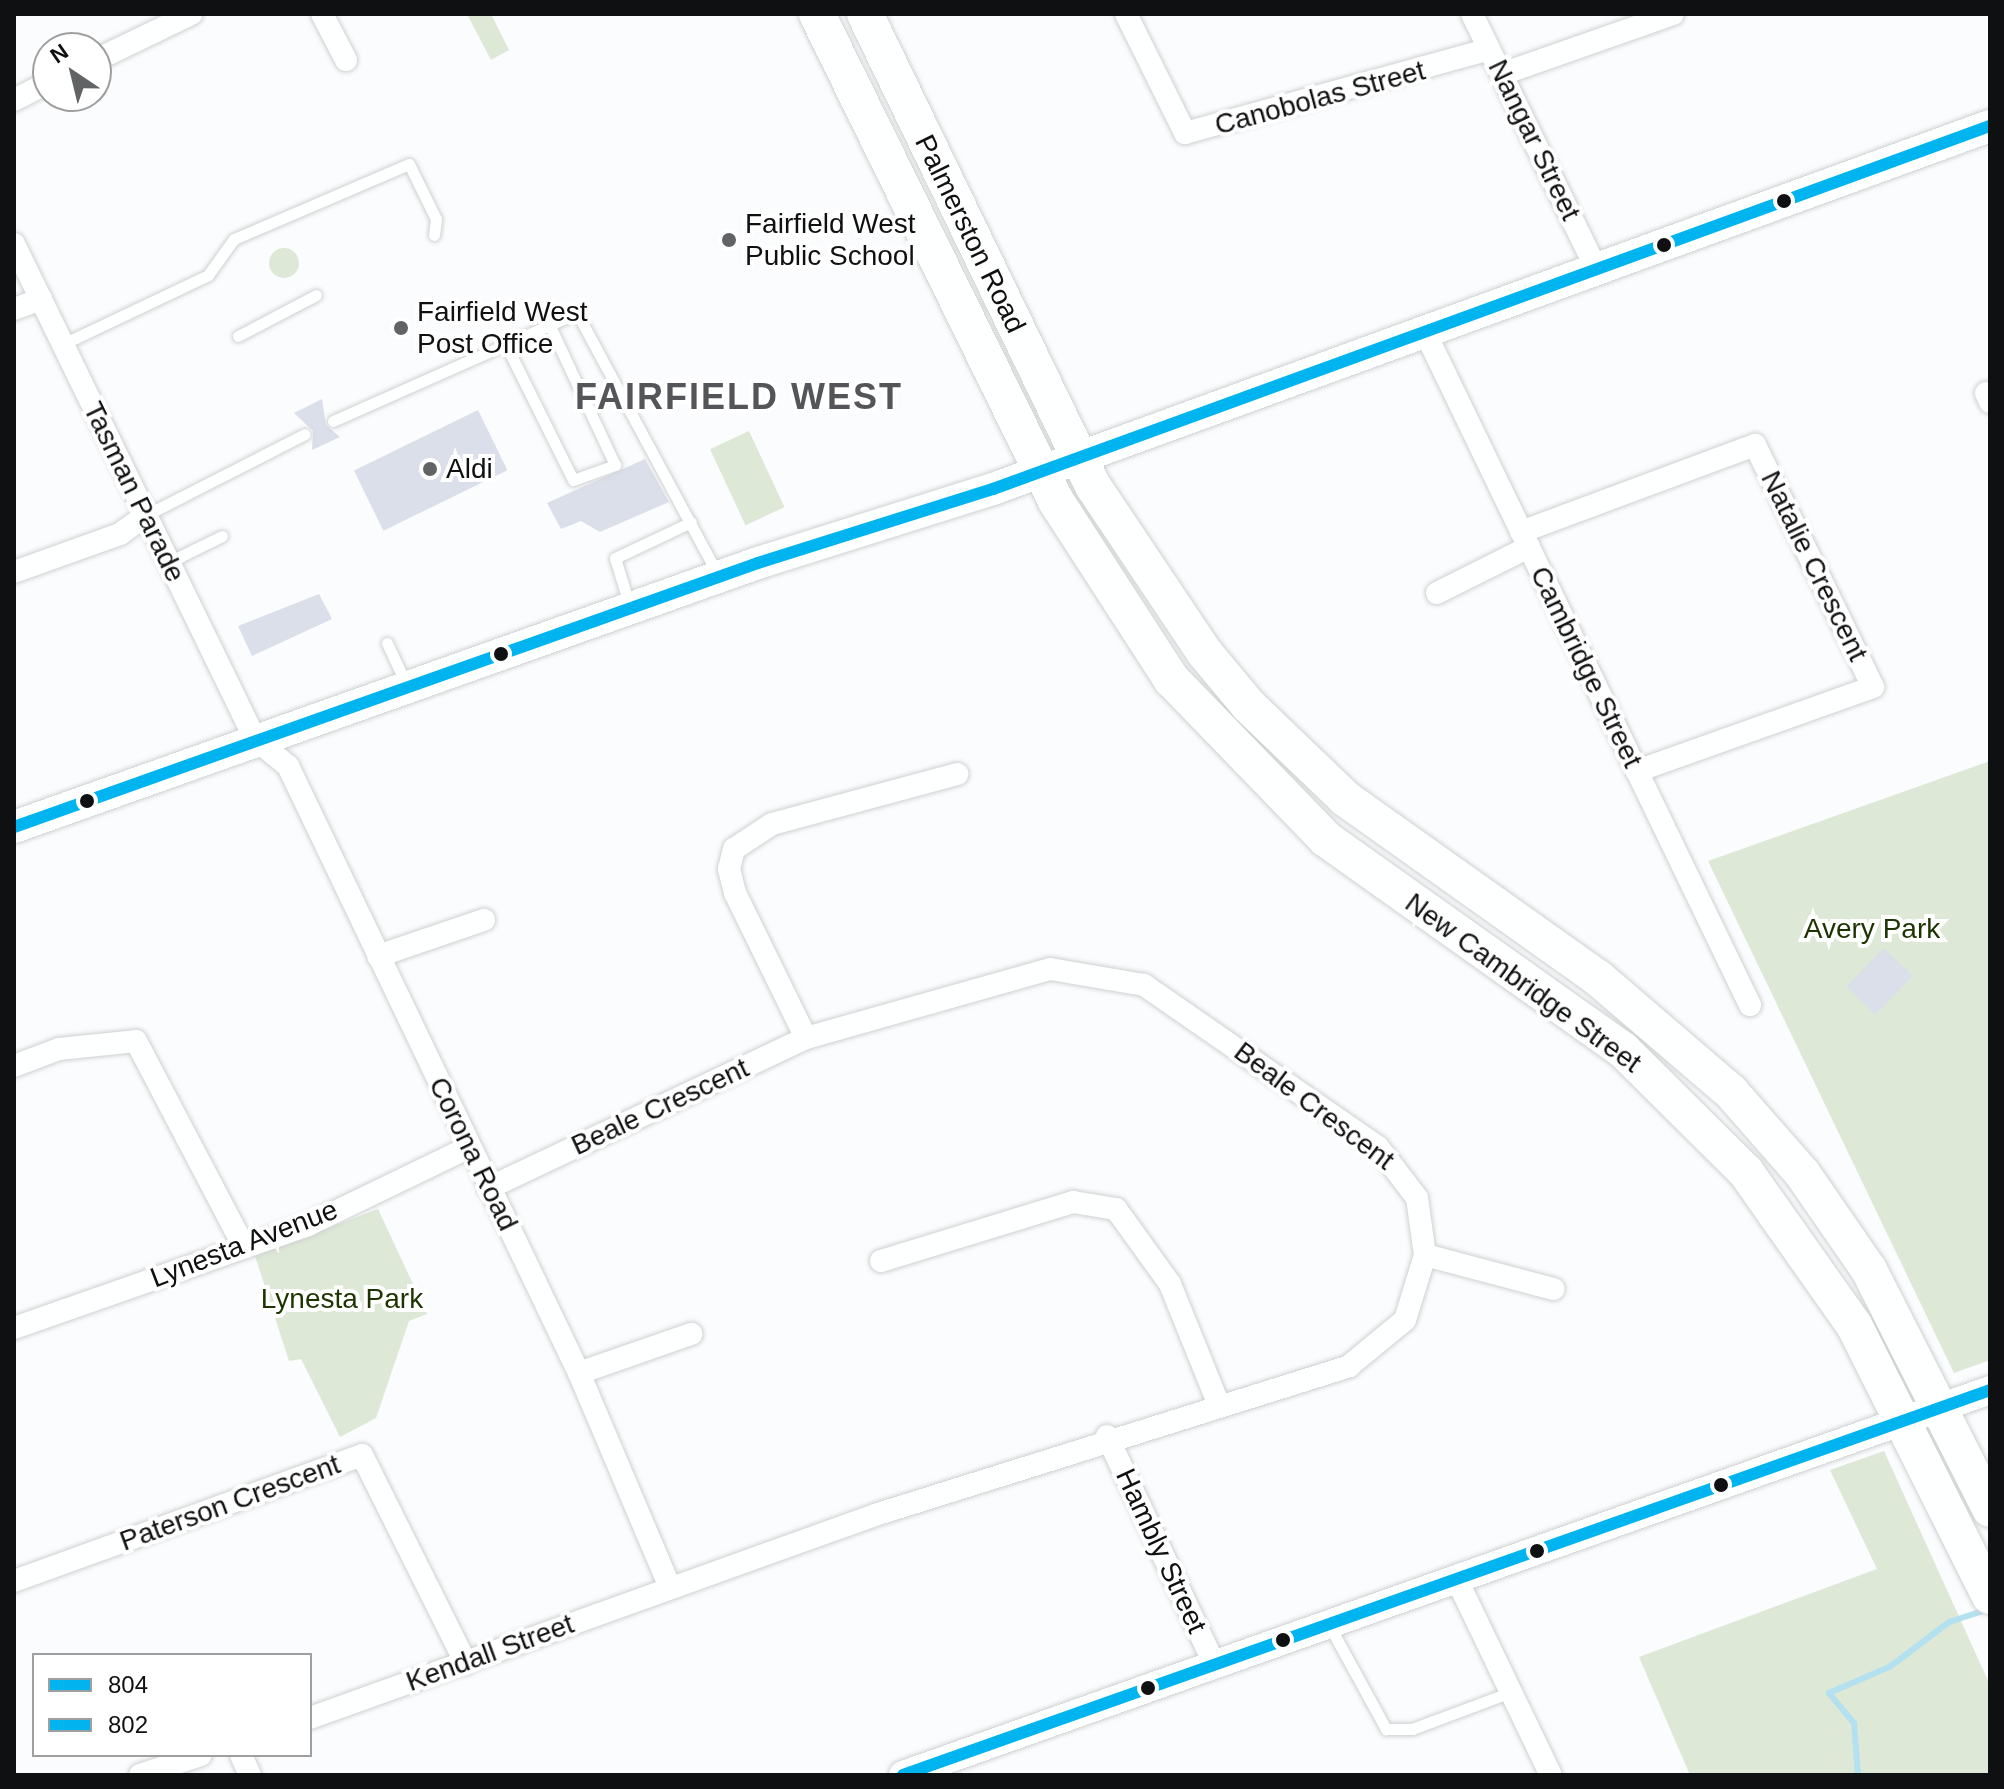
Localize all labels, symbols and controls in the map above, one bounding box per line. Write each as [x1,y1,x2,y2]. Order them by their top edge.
north arrow [32,32,112,112]
text: N [45,39,73,68]
street label: Canobolas Street [1211,54,1429,142]
street label: Nangar Street [1481,54,1587,226]
street label: Palmerston Road [907,129,1033,339]
unlabelled marker [1776,193,1792,209]
place label: Fairfield West Public School [745,207,916,273]
marker: Fairfield West Public School [720,231,738,249]
unlabelled marker [1656,237,1672,253]
place label: Fairfield West Post Office [417,295,588,361]
marker: Fairfield West Post Office [392,319,410,337]
district label: FAIRFIELD WEST [575,375,903,419]
street label: Tasman Parade [76,397,192,587]
place label: Aldi [446,452,493,486]
marker: Aldi [421,460,439,478]
street label: Natalie Crescent [1754,466,1874,666]
street label: Cambridge Street [1523,561,1649,773]
unlabelled marker [493,646,509,662]
unlabelled marker [79,793,95,809]
street label: New Cambridge Street [1399,886,1647,1080]
park label: Avery Park [1804,912,1940,946]
street label: Beale Crescent [1227,1035,1401,1177]
street label: Beale Crescent [566,1051,754,1163]
street label: Corona Road [421,1072,525,1236]
street label: Lynesta Avenue [145,1193,343,1295]
park label: Lynesta Park [261,1282,423,1316]
street label: Paterson Crescent [115,1448,345,1558]
street label: Hambly Street [1108,1464,1214,1638]
unlabelled marker [1713,1477,1729,1493]
unlabelled marker [1529,1543,1545,1559]
street label: Kendall Street [402,1607,578,1699]
unlabelled marker [1275,1632,1291,1648]
legend [32,1653,312,1757]
text: 804 [108,1671,148,1698]
unlabelled marker [1140,1680,1156,1696]
text: 802 [108,1711,148,1738]

